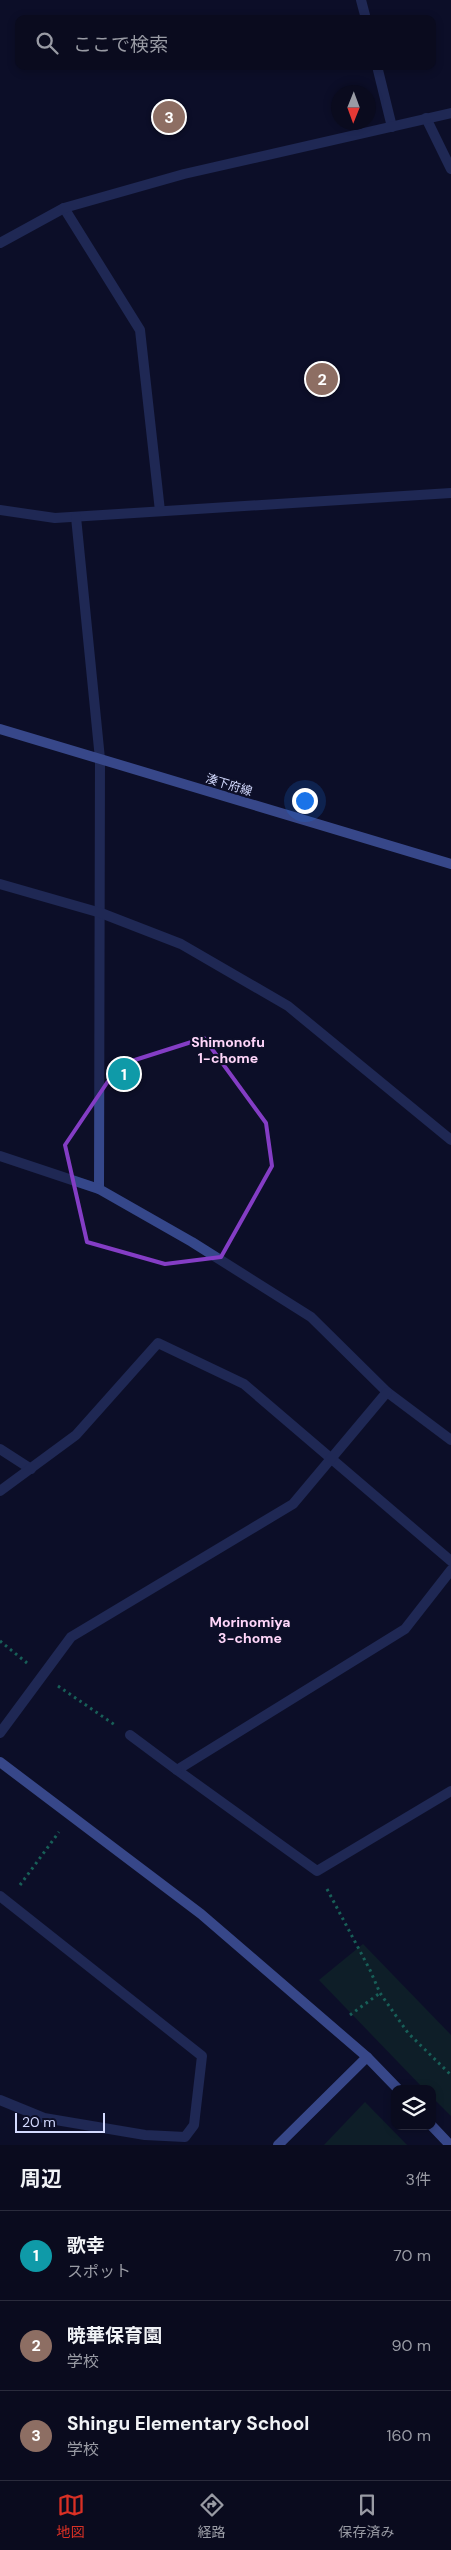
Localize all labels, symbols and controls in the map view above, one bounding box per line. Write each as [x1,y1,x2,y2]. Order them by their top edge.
search box [15,15,436,70]
icon: search [33,29,61,57]
text: ここで検索 [73,32,168,57]
north arrow [331,85,376,130]
pin: 3 [153,98,185,136]
pin: 2 [306,360,338,398]
street label: 湊下府線 [204,770,254,800]
your location [292,788,318,814]
district label: Shimonofu 1-chome [191,1033,265,1067]
pin: 1 [108,1055,140,1093]
district label: Morinomiya 3-chome [210,1613,290,1647]
map controls [391,2085,436,2130]
button: layers [391,2085,436,2130]
scale bar [15,2110,105,2133]
text: 20 m [22,2113,56,2131]
text: 周辺 [20,2165,62,2193]
text: 3件 [406,2169,431,2190]
text: 歌幸 [67,2233,105,2258]
text: 1 [33,2245,39,2266]
text: 70 m [393,2245,431,2266]
text: スポット [67,2261,131,2282]
text: 暁華保育園 [67,2323,162,2348]
text: 2 [31,2335,41,2356]
text: 90 m [391,2335,431,2356]
text: 学校 [67,2351,99,2372]
text: Shingu Elementary School [67,2411,309,2436]
text: 3 [31,2425,41,2446]
text: 160 m [387,2425,431,2446]
text: 学校 [67,2439,99,2460]
tab: 地図 [57,2491,85,2541]
tab: 経路 [198,2491,226,2541]
tab: 保存済み [339,2491,395,2541]

